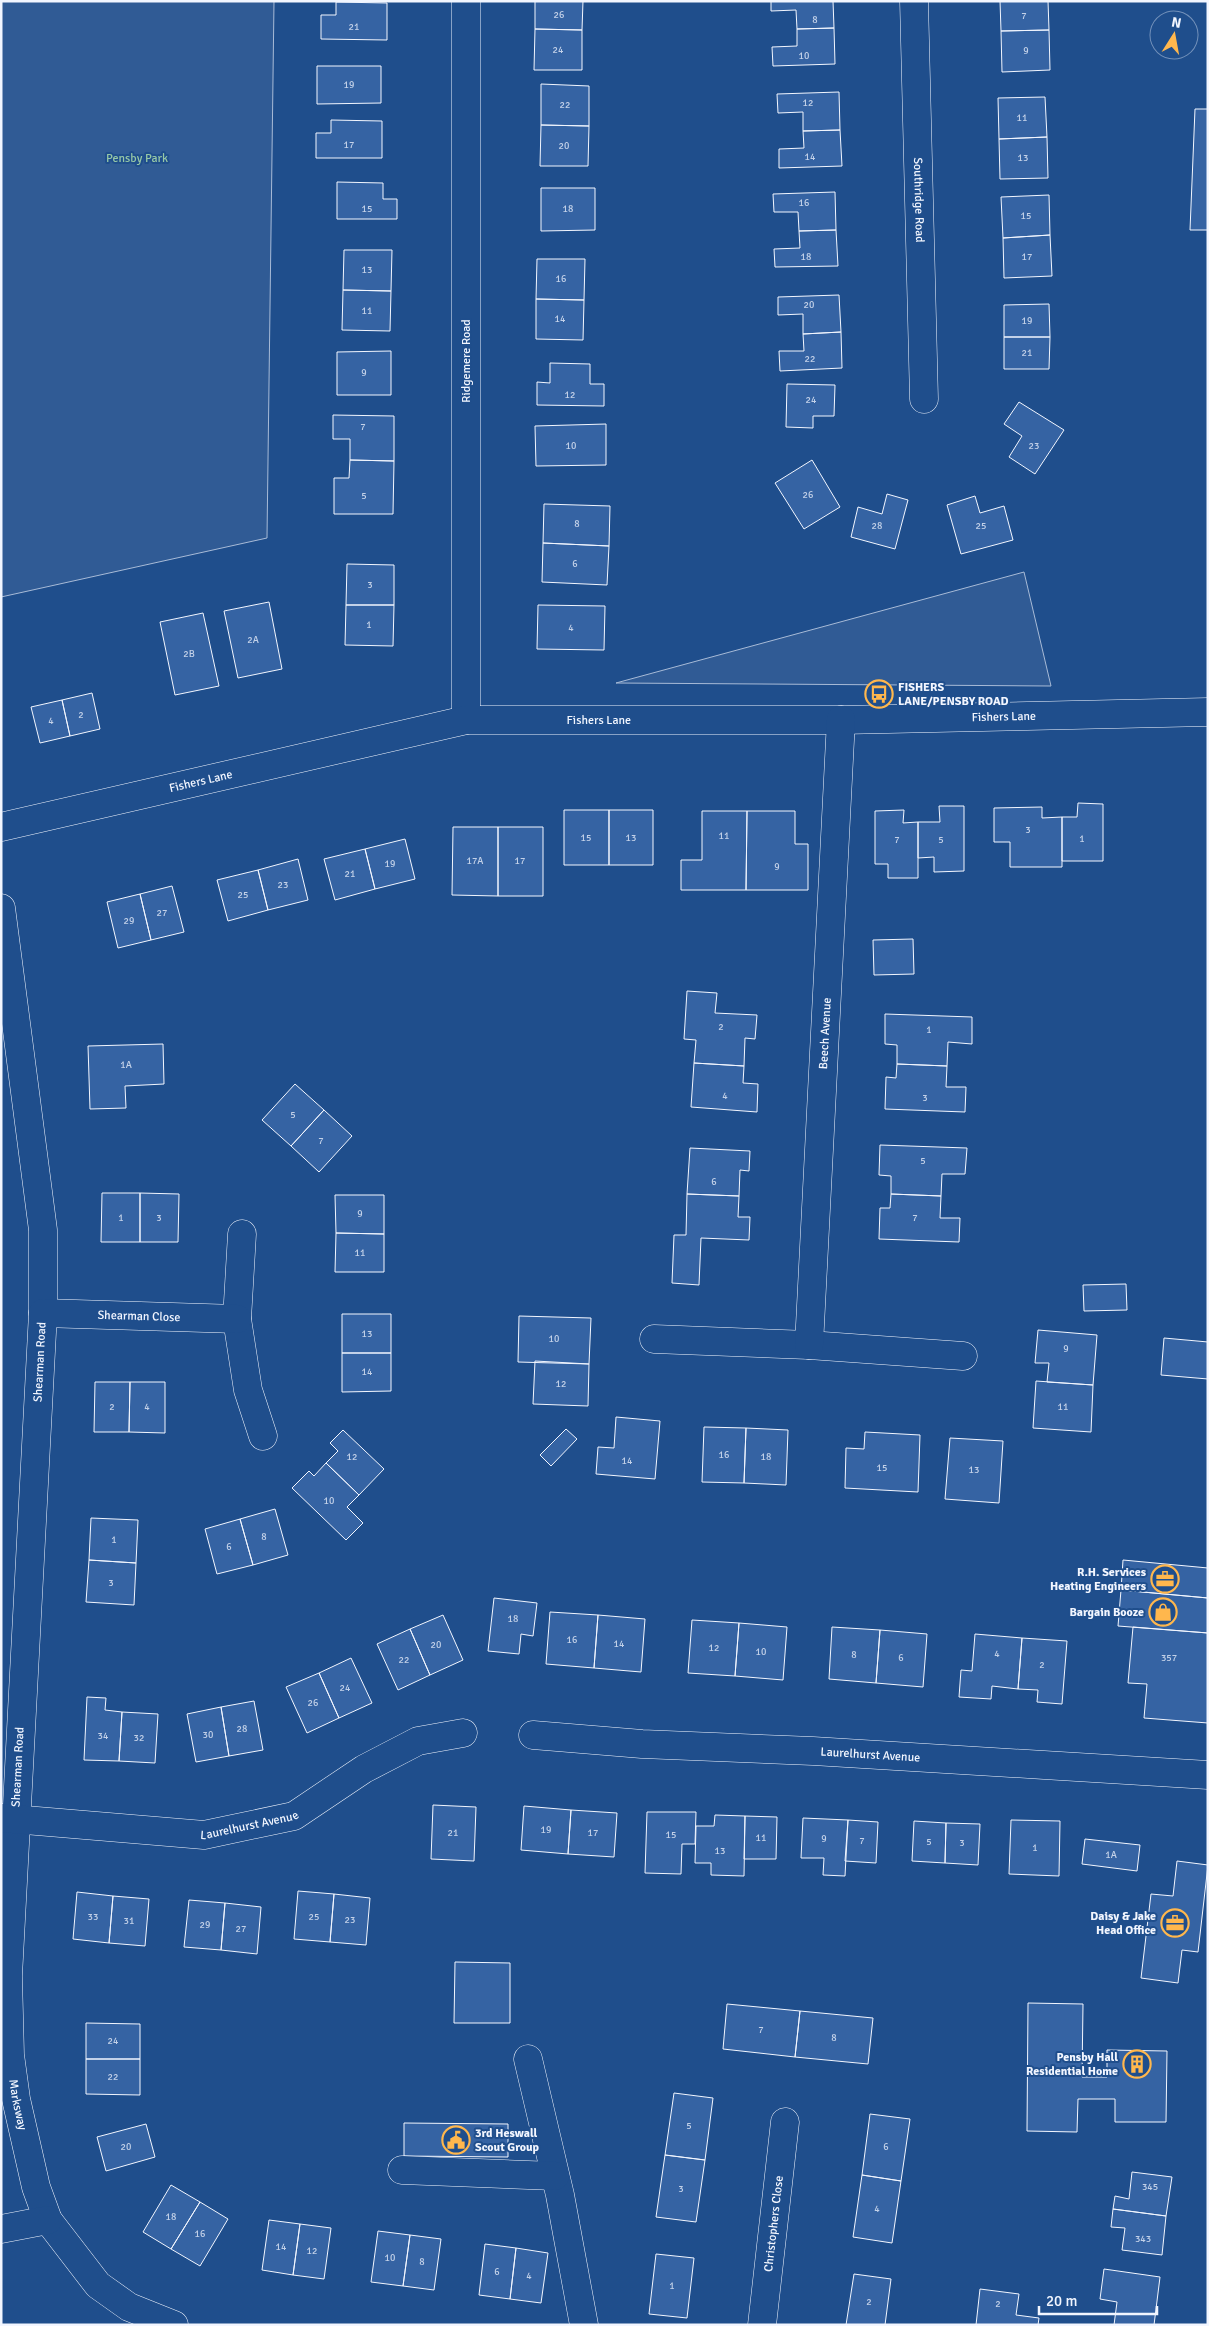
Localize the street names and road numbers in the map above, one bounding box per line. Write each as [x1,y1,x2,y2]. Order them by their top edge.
street label: Southridge Road [910,157,928,243]
street label: Ridgemere Road [459,319,474,403]
street label: Fishers Lane [971,708,1036,725]
street label: Fishers Lane [567,713,631,728]
street label: Fishers Lane [168,766,234,796]
street label: Beech Avenue [816,997,834,1070]
street label: Shearman Close [97,1307,181,1325]
street label: Shearman Road [30,1322,50,1402]
street label: Shearman Road [8,1727,28,1807]
street label: Laurelhurst Avenue [820,1744,921,1765]
street label: Laurelhurst Avenue [200,1807,302,1843]
street label: Marksway [6,2078,30,2132]
street label: Christophers Close [761,2175,786,2273]

